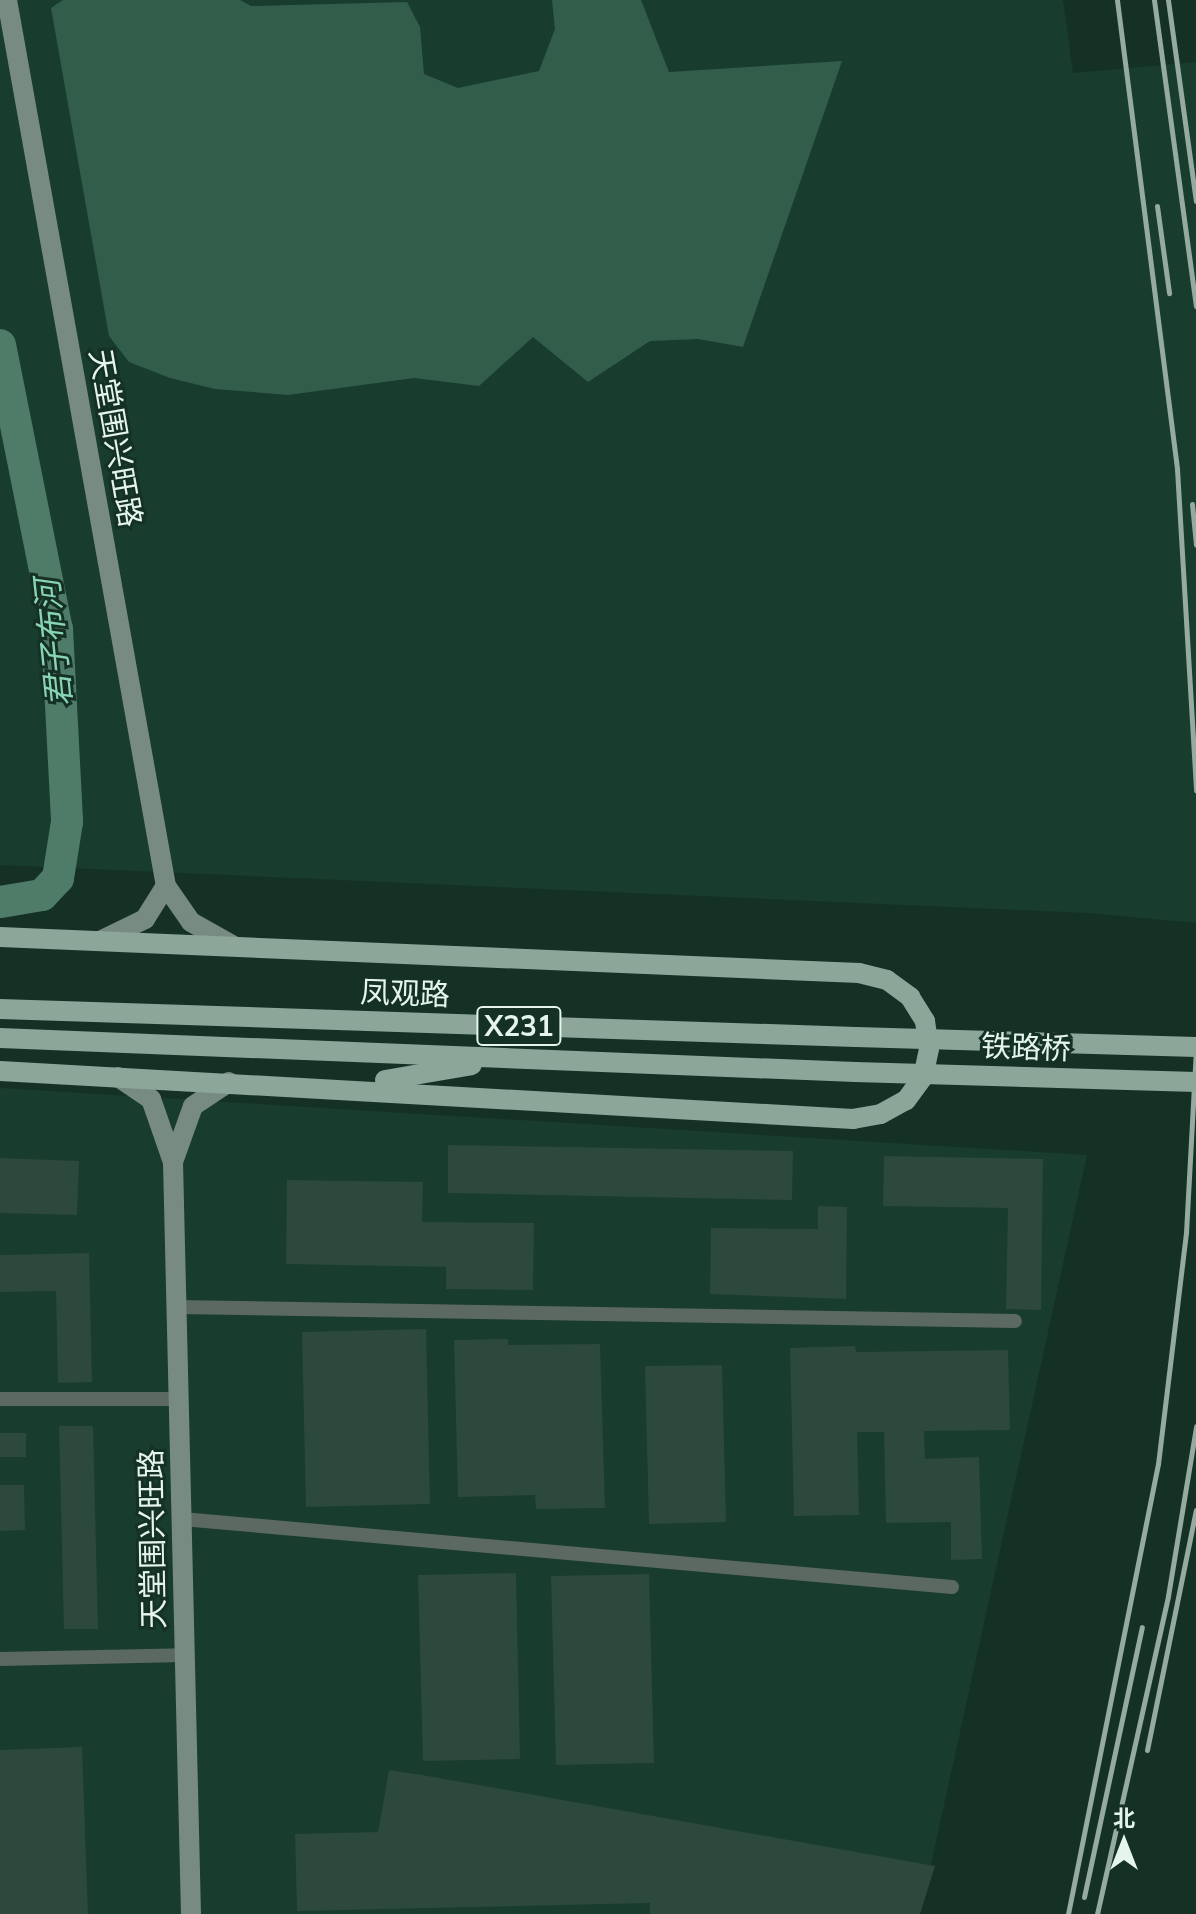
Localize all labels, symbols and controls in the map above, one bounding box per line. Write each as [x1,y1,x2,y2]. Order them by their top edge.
street label: 天堂围兴旺路 [83,346,149,530]
water label: 君子布河 [27,577,79,709]
street label: 凤观路 [359,973,451,1013]
road number: X231 [475,1002,563,1050]
street label: 铁路桥 [980,1027,1072,1067]
street label: 天堂围兴旺路 [132,1449,172,1629]
north arrow [1084,1802,1164,1882]
text: 北 [1113,1804,1135,1832]

